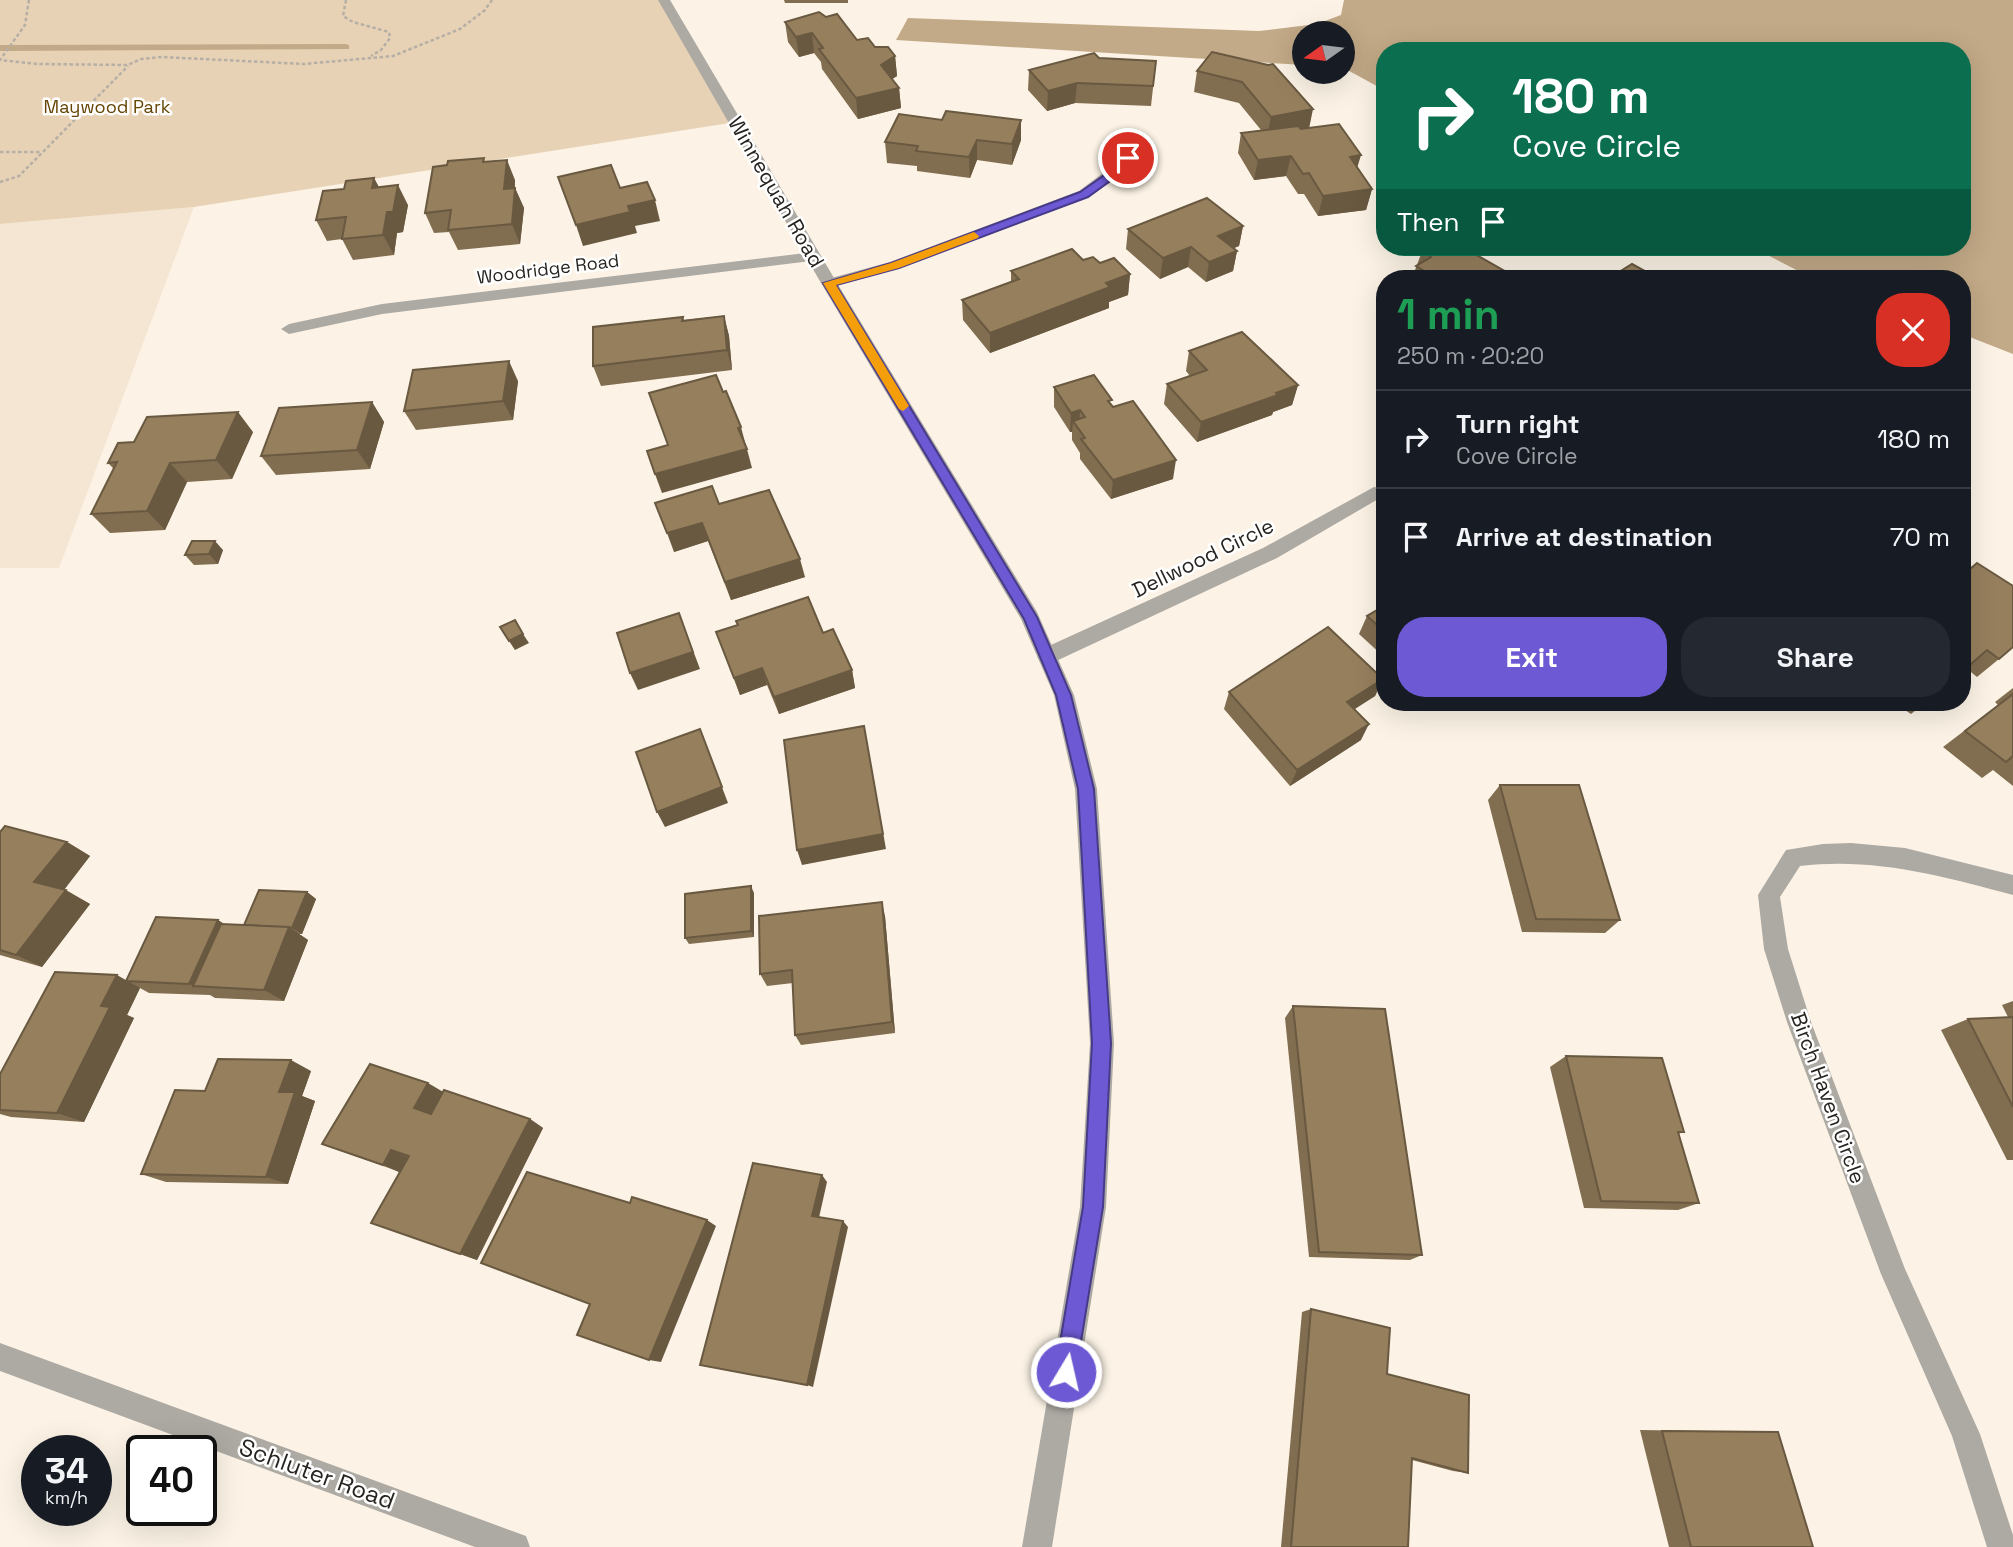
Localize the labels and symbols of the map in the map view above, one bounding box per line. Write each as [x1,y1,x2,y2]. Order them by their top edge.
north arrow [1292,21,1354,84]
park label: Maywood Park [44,95,171,118]
street label: Winnequah Road [722,111,831,272]
pin [1098,128,1158,188]
street label: Woodridge Road [475,248,620,289]
street label: Dellwood Circle [1127,512,1278,604]
street label: Birch Haven Circle [1785,1008,1872,1187]
position arrow [1029,1335,1103,1409]
street label: Schluter Road [235,1431,399,1516]
speed limit sign: 40 [126,1435,217,1526]

